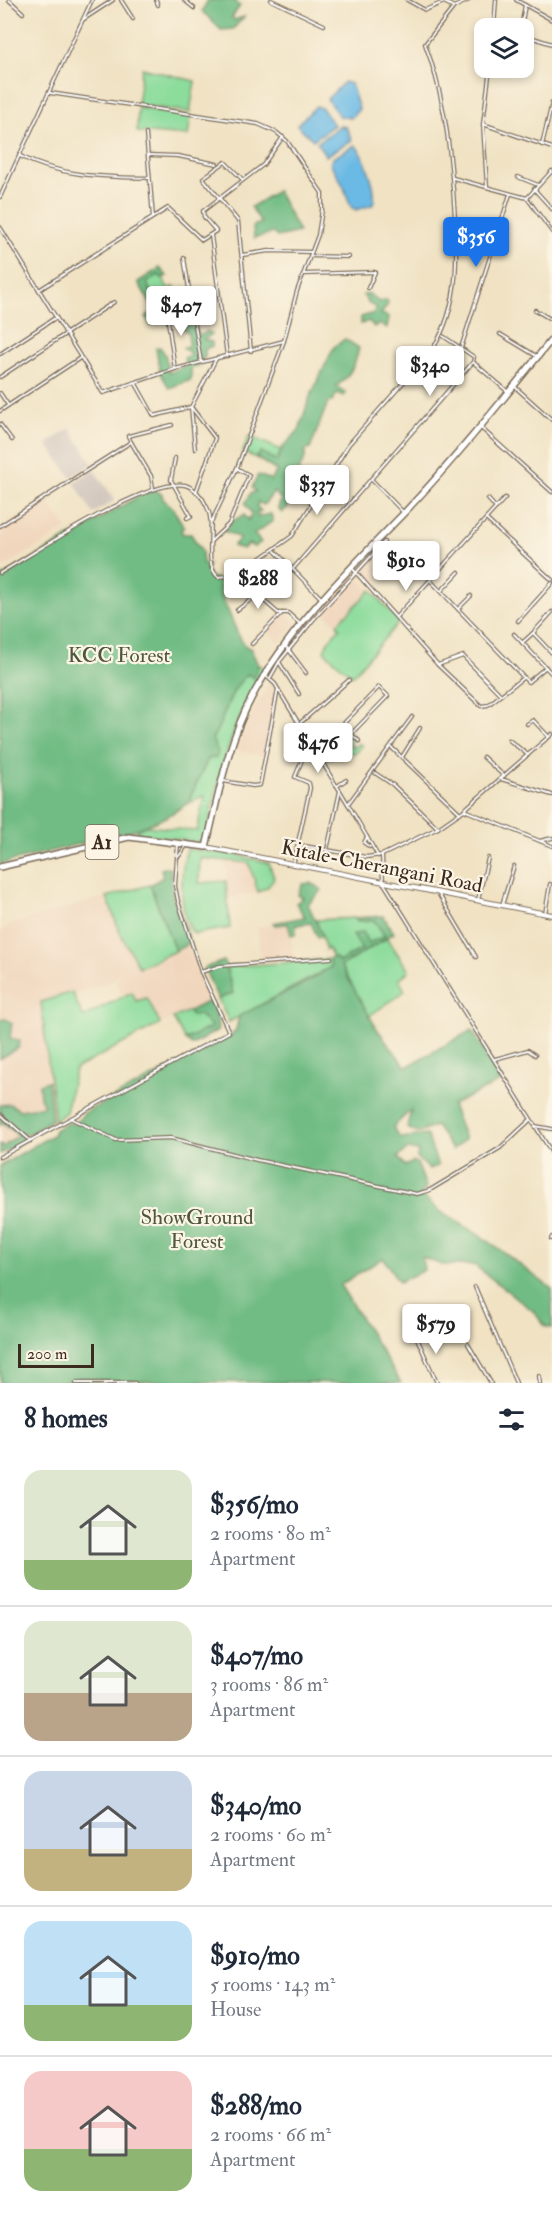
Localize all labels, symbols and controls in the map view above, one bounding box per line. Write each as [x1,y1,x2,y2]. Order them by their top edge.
map controls [474,18,534,78]
button: layers [474,18,534,78]
pin: $356 [440,217,512,268]
text: $356 [457,224,495,249]
pin: $407 [145,286,217,337]
text: $407 [160,293,202,318]
pin: $340 [394,346,466,397]
text: $340 [410,353,450,378]
pin: $337 [281,465,353,516]
text: $337 [299,472,335,497]
pin: $910 [370,541,442,592]
text: $910 [387,548,425,573]
pin: $288 [222,559,294,610]
text: $288 [238,566,278,591]
park label: KCC Forest [68,642,170,669]
pin: $476 [282,723,354,774]
text: $476 [298,730,338,755]
road number: A1 [86,825,118,859]
street label: Kitale-Cherangani Road [279,834,486,899]
park label: ShowGround Forest [140,1204,254,1255]
pin: $579 [400,1304,472,1355]
text: $579 [416,1311,456,1336]
scale bar [18,1341,94,1368]
text: 200 m [27,1344,67,1364]
text: 8 homes [24,1403,108,1435]
icon: filters [495,1403,528,1436]
text: $356/mo [210,1489,299,1521]
icon: home [72,1494,144,1566]
text: 2 rooms · 80 m² [210,1521,331,1546]
text: Apartment [210,1546,295,1571]
text: $407/mo [210,1640,303,1672]
icon: home [72,1645,144,1717]
text: 3 rooms · 86 m² [210,1672,328,1697]
text: Apartment [210,1697,295,1722]
text: $340/mo [210,1790,301,1822]
icon: home [72,1795,144,1867]
text: 2 rooms · 60 m² [210,1822,331,1847]
text: Apartment [210,1847,295,1872]
text: $910/mo [210,1940,300,1972]
icon: home [72,1945,144,2017]
text: 5 rooms · 143 m² [210,1972,335,1997]
text: House [210,1997,261,2022]
text: $288/mo [210,2090,302,2122]
icon: home [72,2095,144,2167]
text: 2 rooms · 66 m² [210,2122,331,2147]
text: Apartment [210,2147,295,2172]

